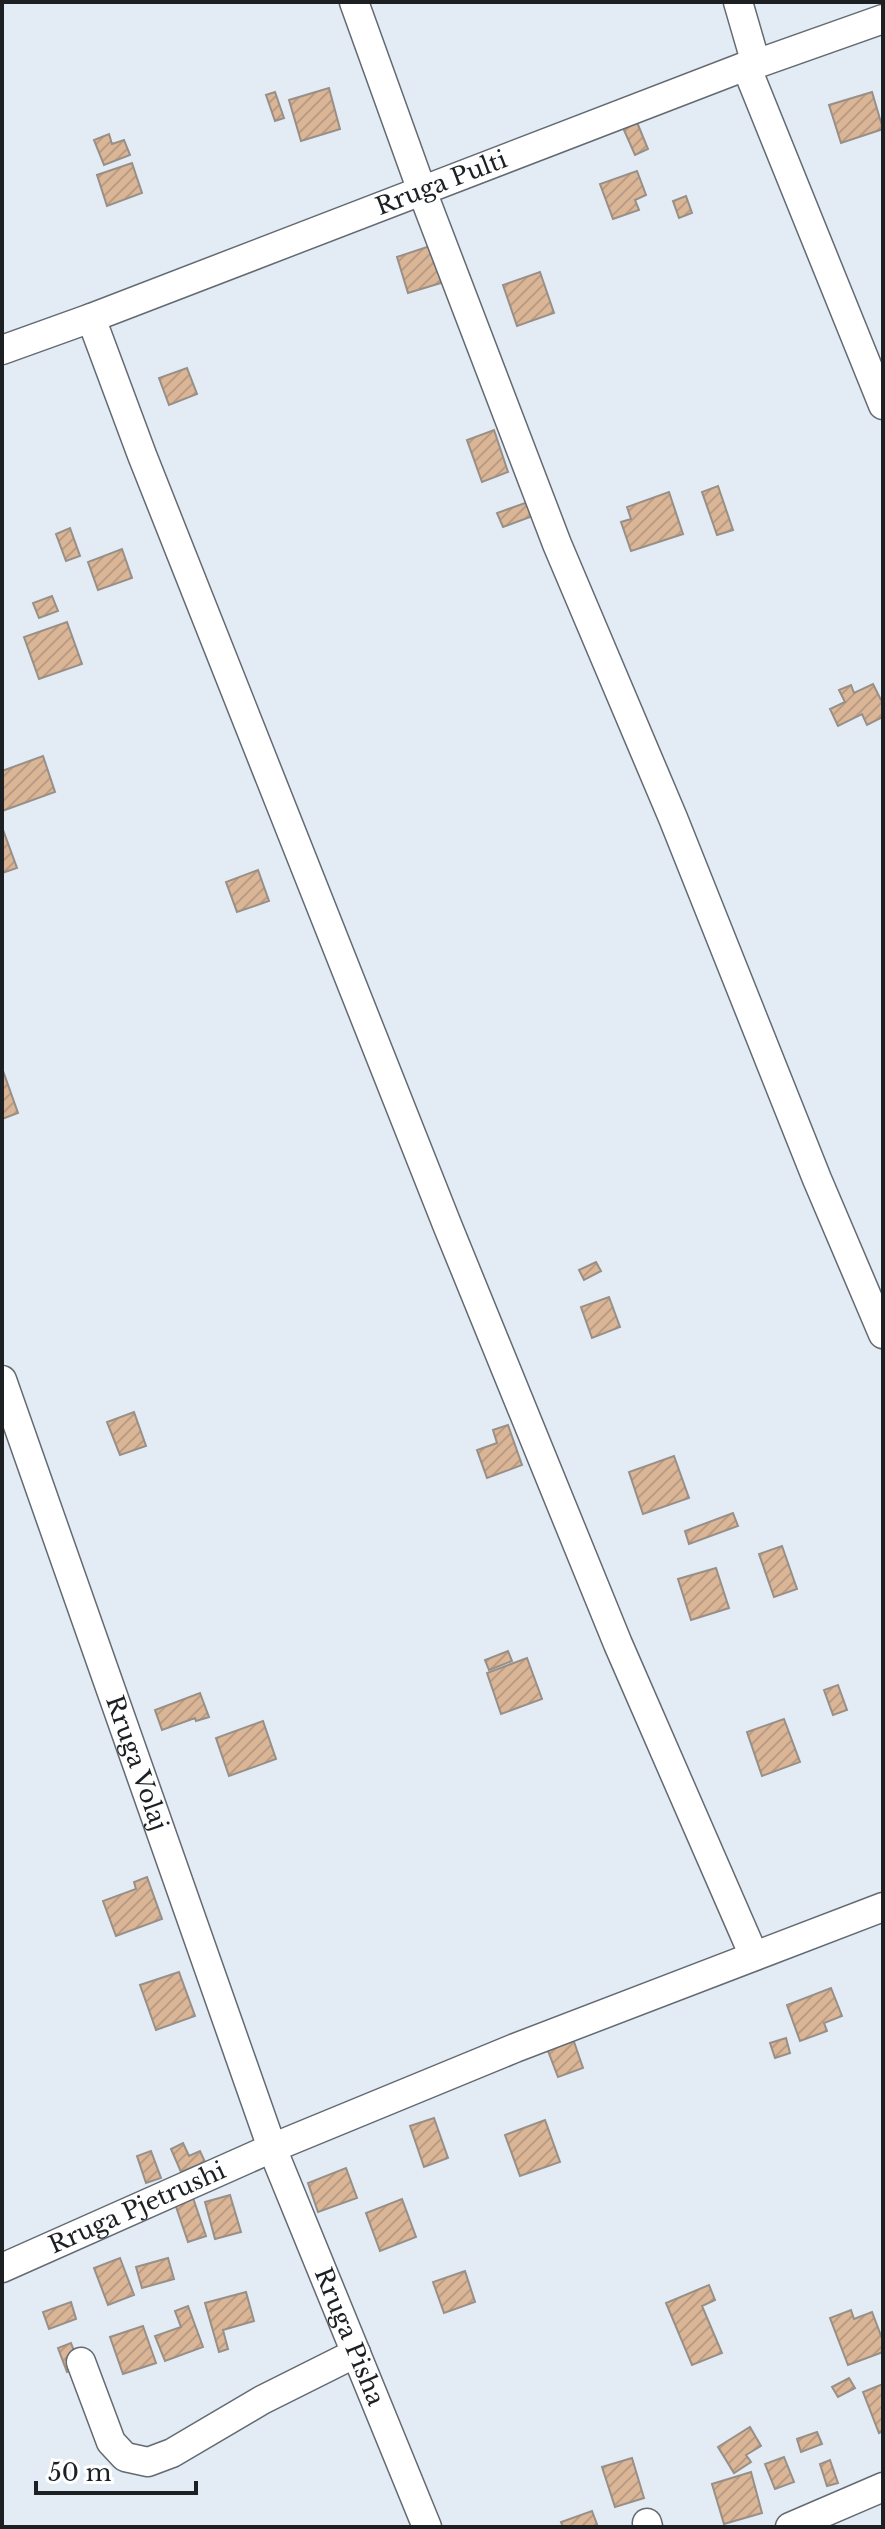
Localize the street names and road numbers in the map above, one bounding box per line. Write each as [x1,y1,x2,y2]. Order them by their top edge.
street label: Rruga Pulti [371,144,511,221]
street label: Rruga Volaj [100,1692,174,1834]
street label: Rruga Pjetrushi [44,2155,230,2259]
street label: Rruga Pisha [309,2263,391,2410]

